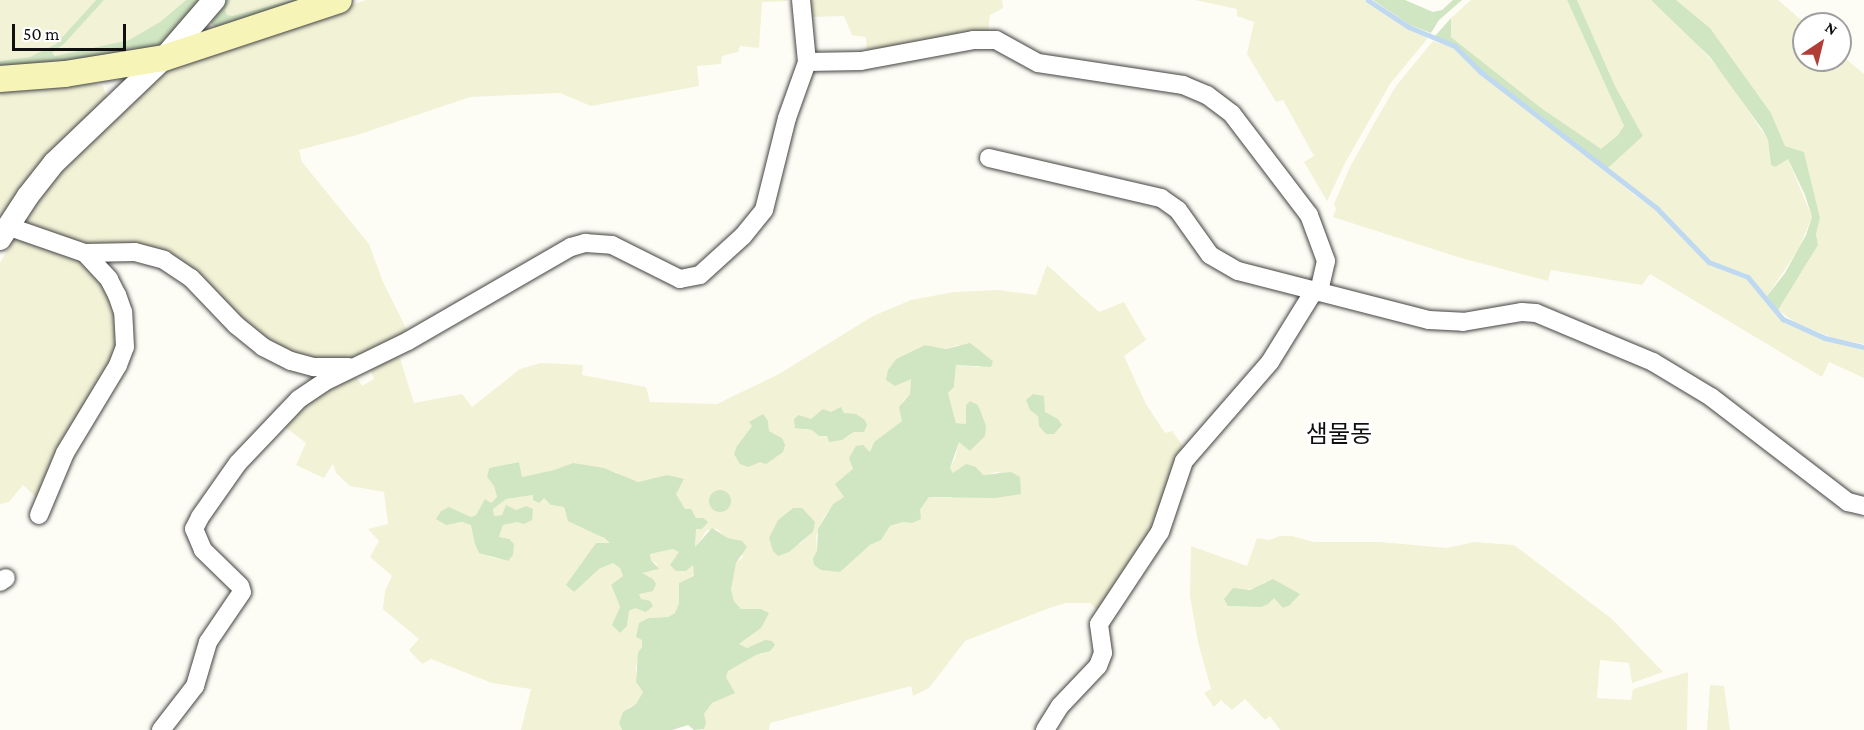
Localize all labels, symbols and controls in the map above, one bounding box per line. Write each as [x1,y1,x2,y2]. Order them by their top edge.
scale bar [15,12,129,50]
north arrow [1792,12,1852,72]
text: N [1822,18,1841,39]
text: 50 m [23,24,60,44]
district label: 샘물동 [1306,420,1372,448]

